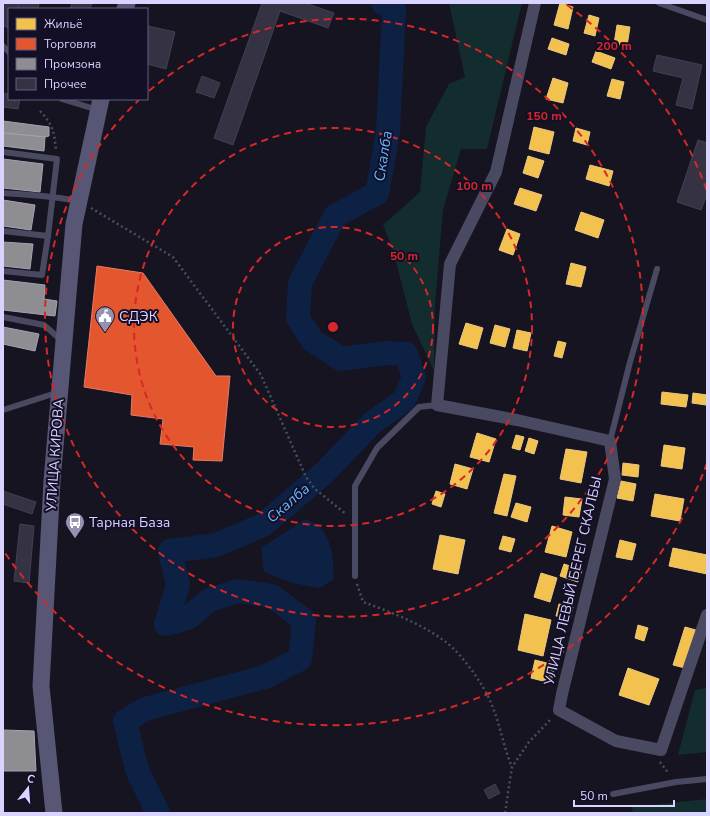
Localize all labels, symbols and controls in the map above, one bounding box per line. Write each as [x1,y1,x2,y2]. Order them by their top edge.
legend [8,8,148,100]
text: Жильё [44,16,82,32]
text: Торговля [44,36,96,52]
text: 200 m [596,38,632,54]
text: Промзона [44,56,101,72]
text: Прочее [44,76,87,92]
text: 150 m [526,108,562,124]
water label: Скалба [369,129,397,183]
text: 100 m [456,178,492,194]
text: 50 m [390,248,418,264]
public building icon: СДЭК [94,305,116,333]
place label: СДЭК [119,307,158,326]
centre of rings [326,320,340,334]
street label: УЛИЦА КИРОВА [42,398,68,513]
street label: УЛИЦА ЛЕВЫЙ БЕРЕГ СКАЛБЫ [539,475,606,688]
water label: Скалба [262,479,314,527]
bus stop icon: Тарная База [64,511,86,539]
place label: Тарная База [89,513,170,532]
north arrow [8,768,48,808]
text: С [25,771,37,787]
scale bar [574,782,674,808]
text: 50 m [580,788,608,804]

